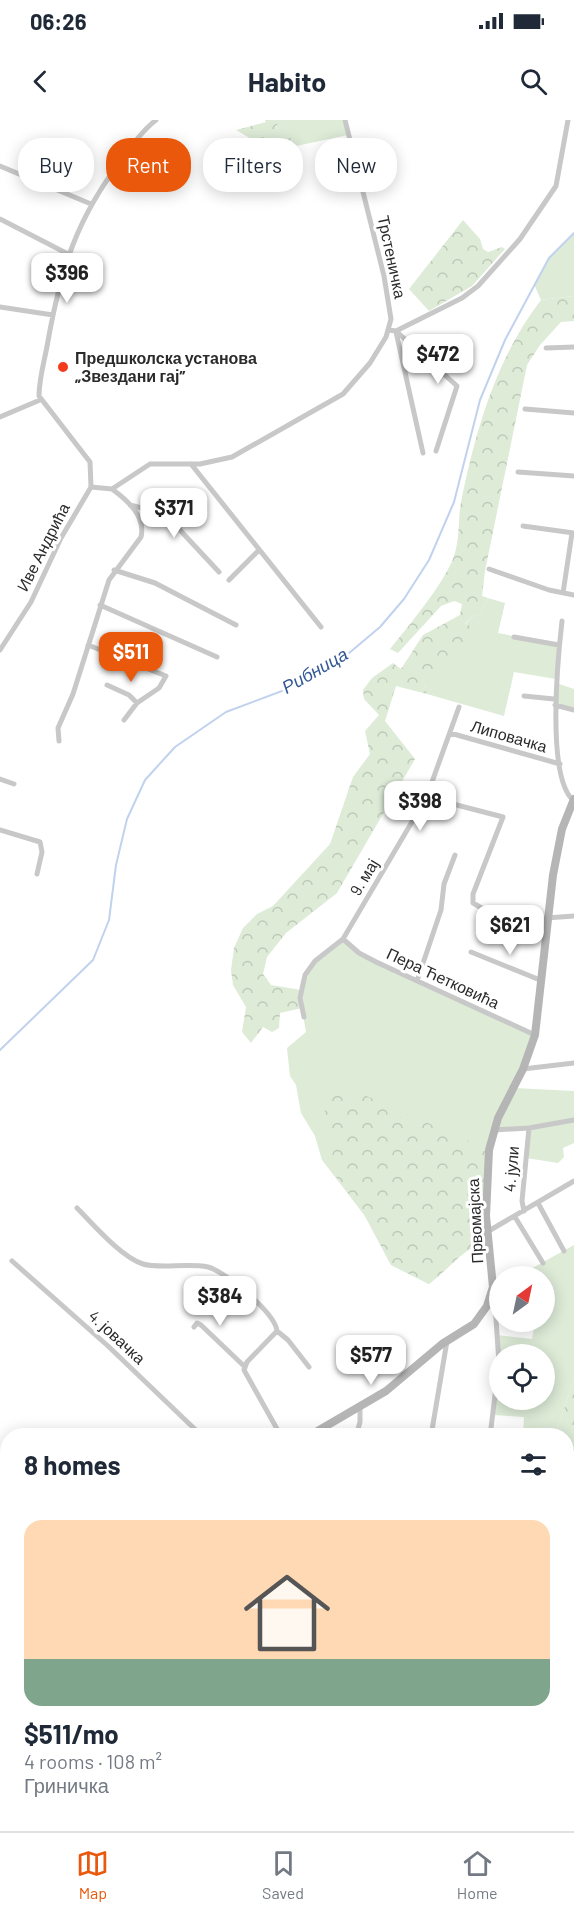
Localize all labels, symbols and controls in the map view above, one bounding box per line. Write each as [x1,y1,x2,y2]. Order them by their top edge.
text: 06:26 [30,8,87,34]
icon: back [24,65,57,98]
text: Habito [248,65,326,97]
icon: search [517,65,550,98]
chip: Buy [18,138,94,192]
chip: Rent [106,138,191,192]
chip: Filters [203,138,303,192]
chip: New [315,138,397,192]
street label: Трстеничка [374,214,411,300]
pin: $396 [31,253,103,304]
text: $396 [45,260,89,284]
pin: $472 [402,334,474,385]
text: $472 [416,341,460,365]
place label: Предшколска установа „Звездани гај” [75,348,257,385]
marker: Предшколска установа „Звездани гај” [56,360,70,374]
pin: $371 [138,488,210,539]
text: $371 [154,495,194,519]
street label: Иве Андрића [12,499,73,594]
pin: $511 [95,632,167,683]
text: $511 [113,639,149,663]
water label: Рибница [278,642,351,698]
street label: Липовачка [469,716,550,755]
pin: $398 [384,781,456,832]
text: $398 [398,788,442,812]
street label: 9. мај [345,855,382,899]
pin: $621 [474,905,546,956]
text: $621 [490,912,530,936]
street label: Пера Ћетковића [384,943,503,1012]
street label: 4. јули [499,1145,522,1193]
street label: Првомајска [463,1178,486,1264]
north arrow [489,1266,555,1332]
map controls [489,1266,555,1410]
pin: $384 [184,1276,256,1327]
text: $384 [197,1283,243,1307]
street label: 4. јовачка [85,1306,150,1368]
pin: $577 [335,1335,407,1386]
text: $577 [350,1342,392,1366]
button: locate [489,1344,555,1410]
icon: filters [517,1448,550,1481]
text: 8 homes [24,1449,121,1480]
icon: home [233,1559,341,1667]
text: $511/mo [24,1718,119,1749]
text: 4 rooms · 108 m² [24,1749,162,1773]
text: Гриничка [24,1773,109,1797]
tab: Map [76,1847,109,1902]
tab: Saved [262,1847,304,1902]
tab: Home [457,1847,498,1902]

